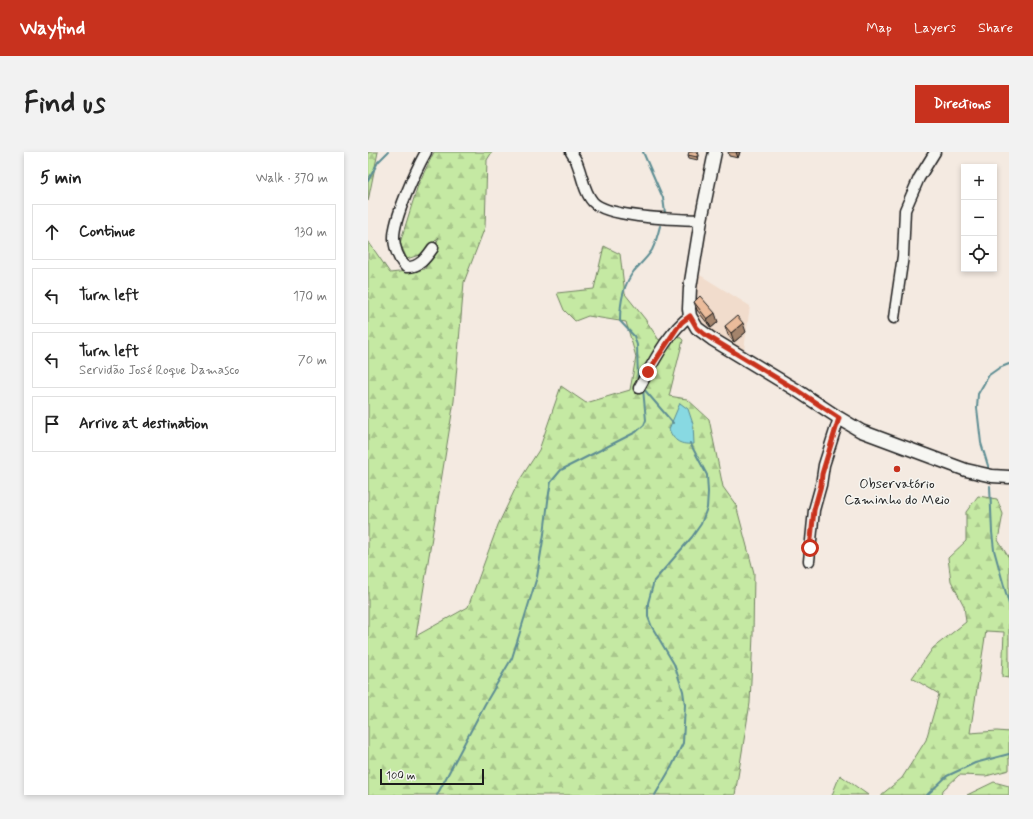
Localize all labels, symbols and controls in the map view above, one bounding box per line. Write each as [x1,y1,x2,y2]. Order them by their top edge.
text: Wayfind [20,16,85,41]
text: Map [866,19,892,37]
text: Layers [914,19,956,37]
text: Share [978,19,1013,37]
button: Directions [915,85,1009,123]
text: Find us [24,86,105,123]
map controls [961,164,997,272]
button: + [961,164,997,200]
text: 5 min [40,167,82,189]
text: Walk · 370 m [256,170,328,187]
button: − [961,200,997,236]
icon: ahead [41,221,63,243]
text: Continue [79,222,135,242]
text: 130 m [294,224,327,241]
button: locate [961,236,997,272]
icon: left [41,285,63,307]
text: Turn left [79,286,139,306]
text: 170 m [293,288,327,305]
text: Turn left [79,342,139,362]
icon: left [41,349,63,371]
text: 70 m [298,352,327,369]
text: Servidão José Roque Damasco [79,362,239,379]
route end [639,363,657,381]
icon: arrive [41,413,63,435]
text: Arrive at destination [79,414,208,434]
marker: Observatório Caminho do Meio [892,464,902,474]
place label: Observatório Caminho do Meio [844,475,950,509]
route start [801,539,819,557]
scale bar [380,767,484,786]
text: 100 m [386,769,416,783]

